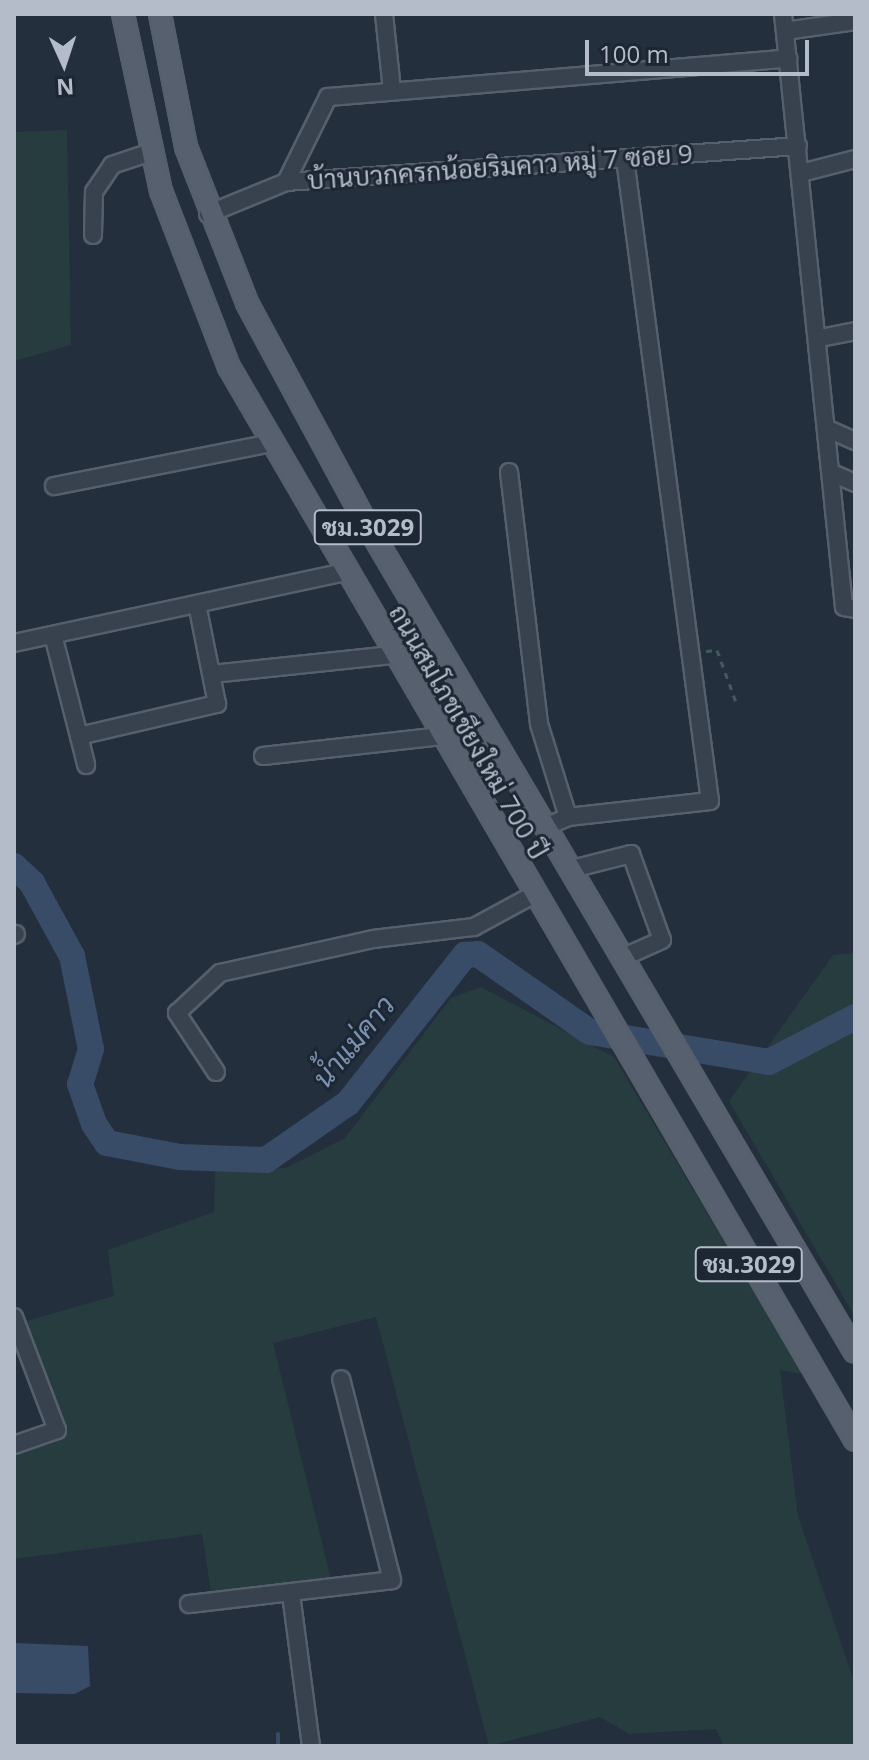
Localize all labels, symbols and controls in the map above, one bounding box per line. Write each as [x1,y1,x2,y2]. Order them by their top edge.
north arrow [24,24,104,104]
scale bar [589,24,813,74]
text: 100 m [599,37,669,70]
text: N [56,73,75,103]
street label: บ้านบวกครกน้อยริมคาว หมู่ 7 ซอย 9 [306,138,694,196]
road number: ชม.3029 [312,507,424,547]
street label: ถนนสมโภชเชียงใหม่ 700 ปี [382,599,554,865]
water label: น้ำแม่คาว [305,988,401,1094]
road number: ชม.3029 [693,1244,805,1284]

